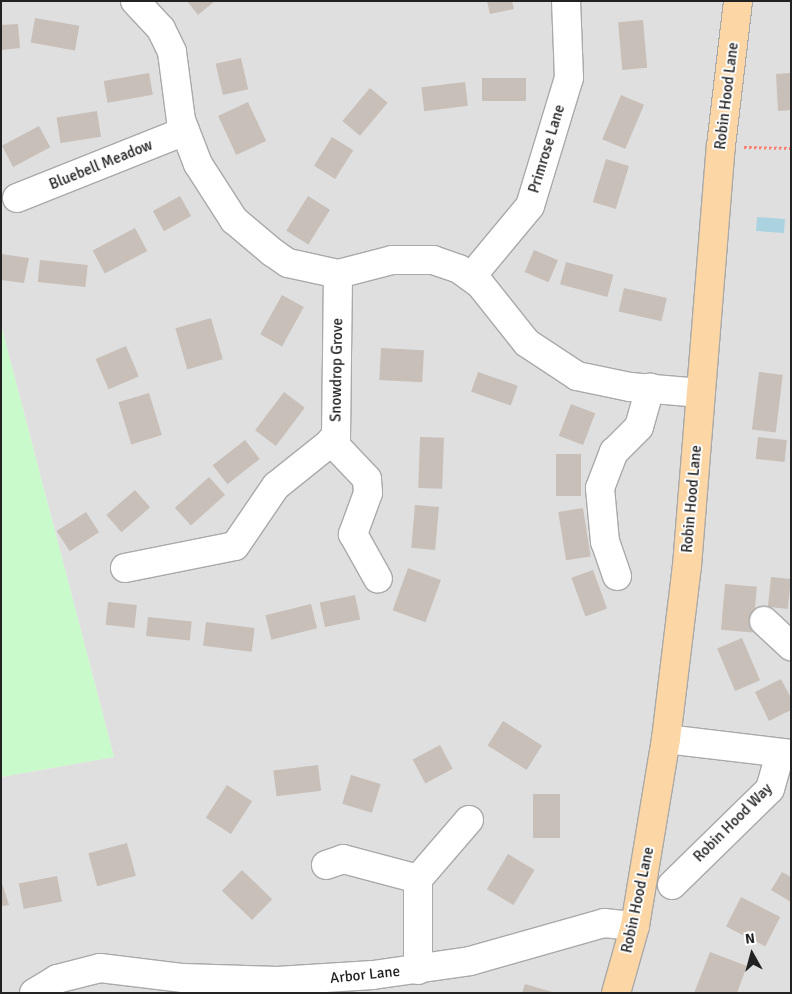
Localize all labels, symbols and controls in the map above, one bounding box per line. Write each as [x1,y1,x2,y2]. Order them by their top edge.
street label: Robin Hood Lane [711,41,743,151]
street label: Primrose Lane [525,103,569,195]
street label: Bluebell Meadow [47,136,155,194]
street label: Snowdrop Grove [327,318,347,422]
street label: Robin Hood Lane [678,444,706,554]
street label: Robin Hood Way [690,780,776,866]
street label: Robin Hood Lane [618,845,658,955]
north arrow [727,929,777,979]
text: N [744,930,756,948]
street label: Arbor Lane [329,962,401,988]

